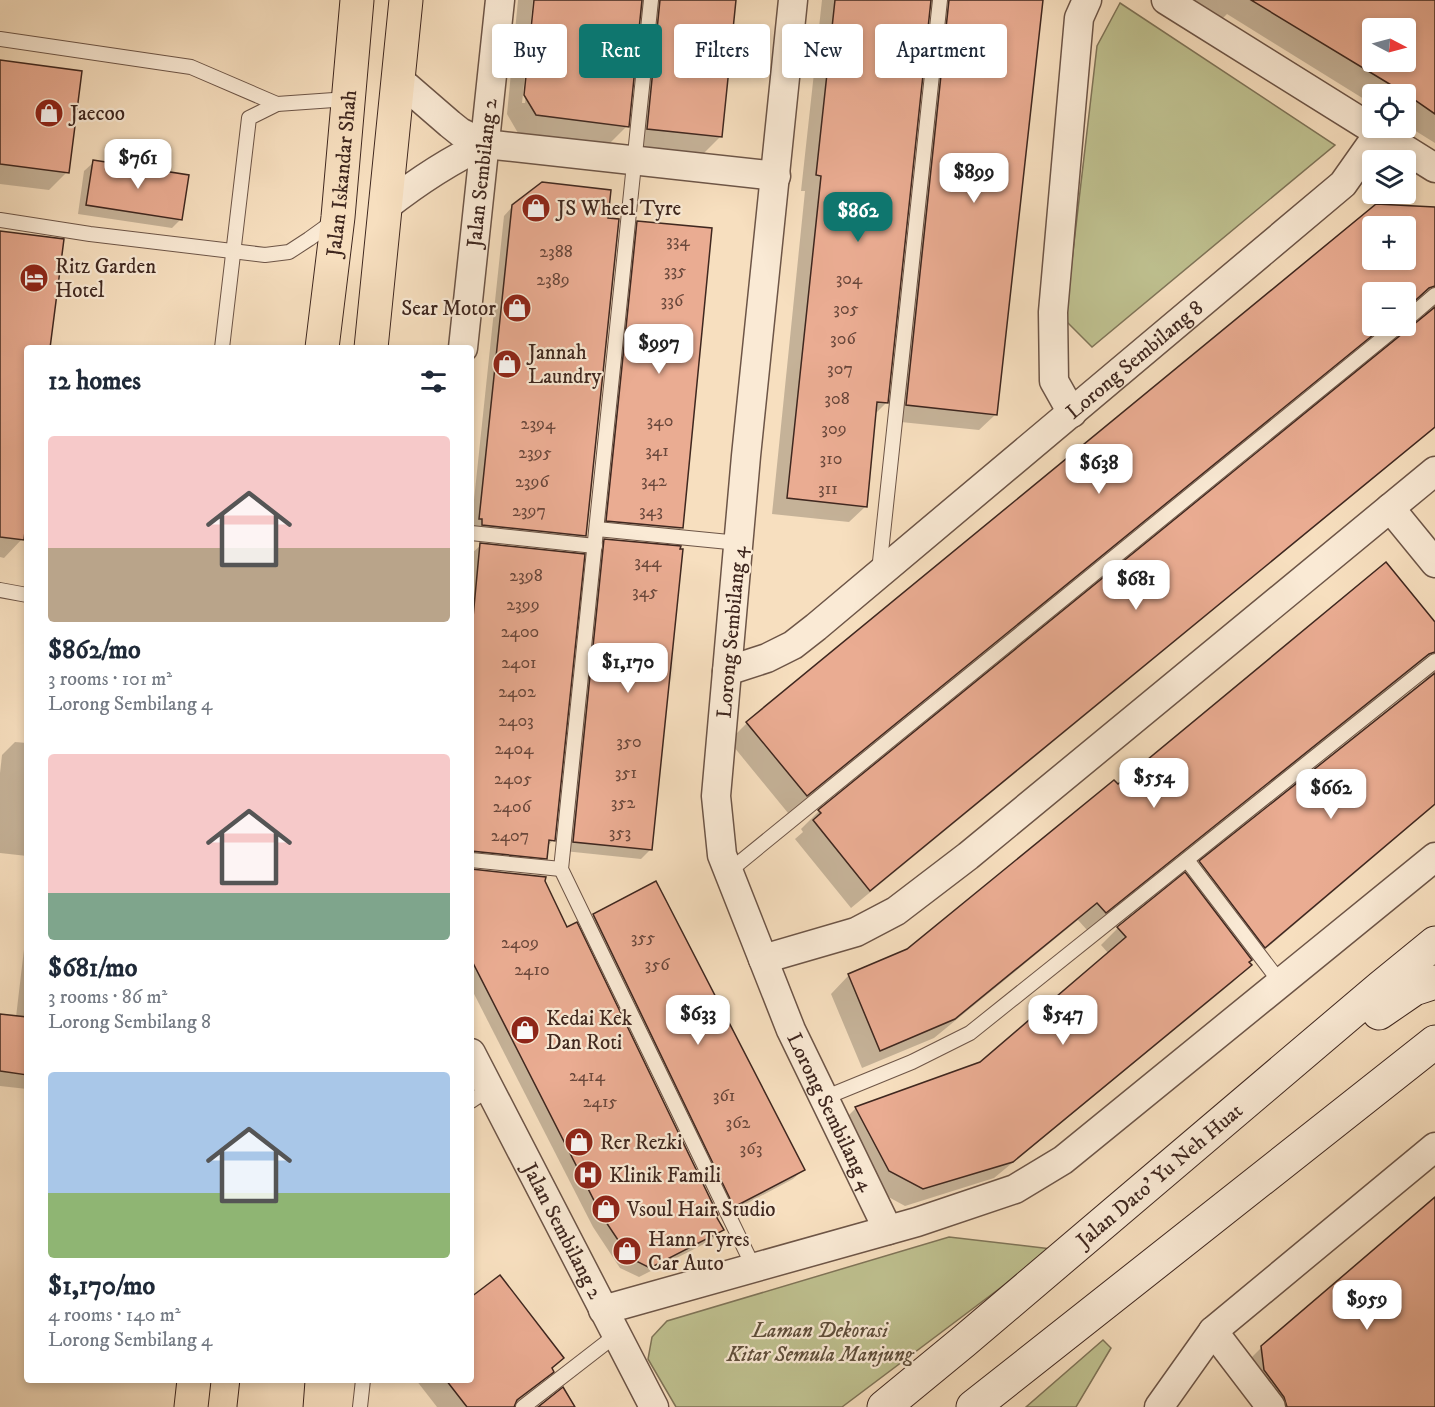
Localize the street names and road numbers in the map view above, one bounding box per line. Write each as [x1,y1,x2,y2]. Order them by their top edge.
street label: Jalan Iskandar Shah [321,89,363,260]
street label: Jalan Sembilang 2 [462,97,504,251]
street label: Lorong Sembilang 8 [1061,295,1209,425]
street label: Lorong Sembilang 4 [712,544,753,719]
street label: Lorong Sembilang 4 [780,1029,880,1196]
street label: Jalan Dato' Yu Neh Huat [1070,1098,1249,1255]
street label: Jalan Sembilang 2 [515,1157,608,1304]

